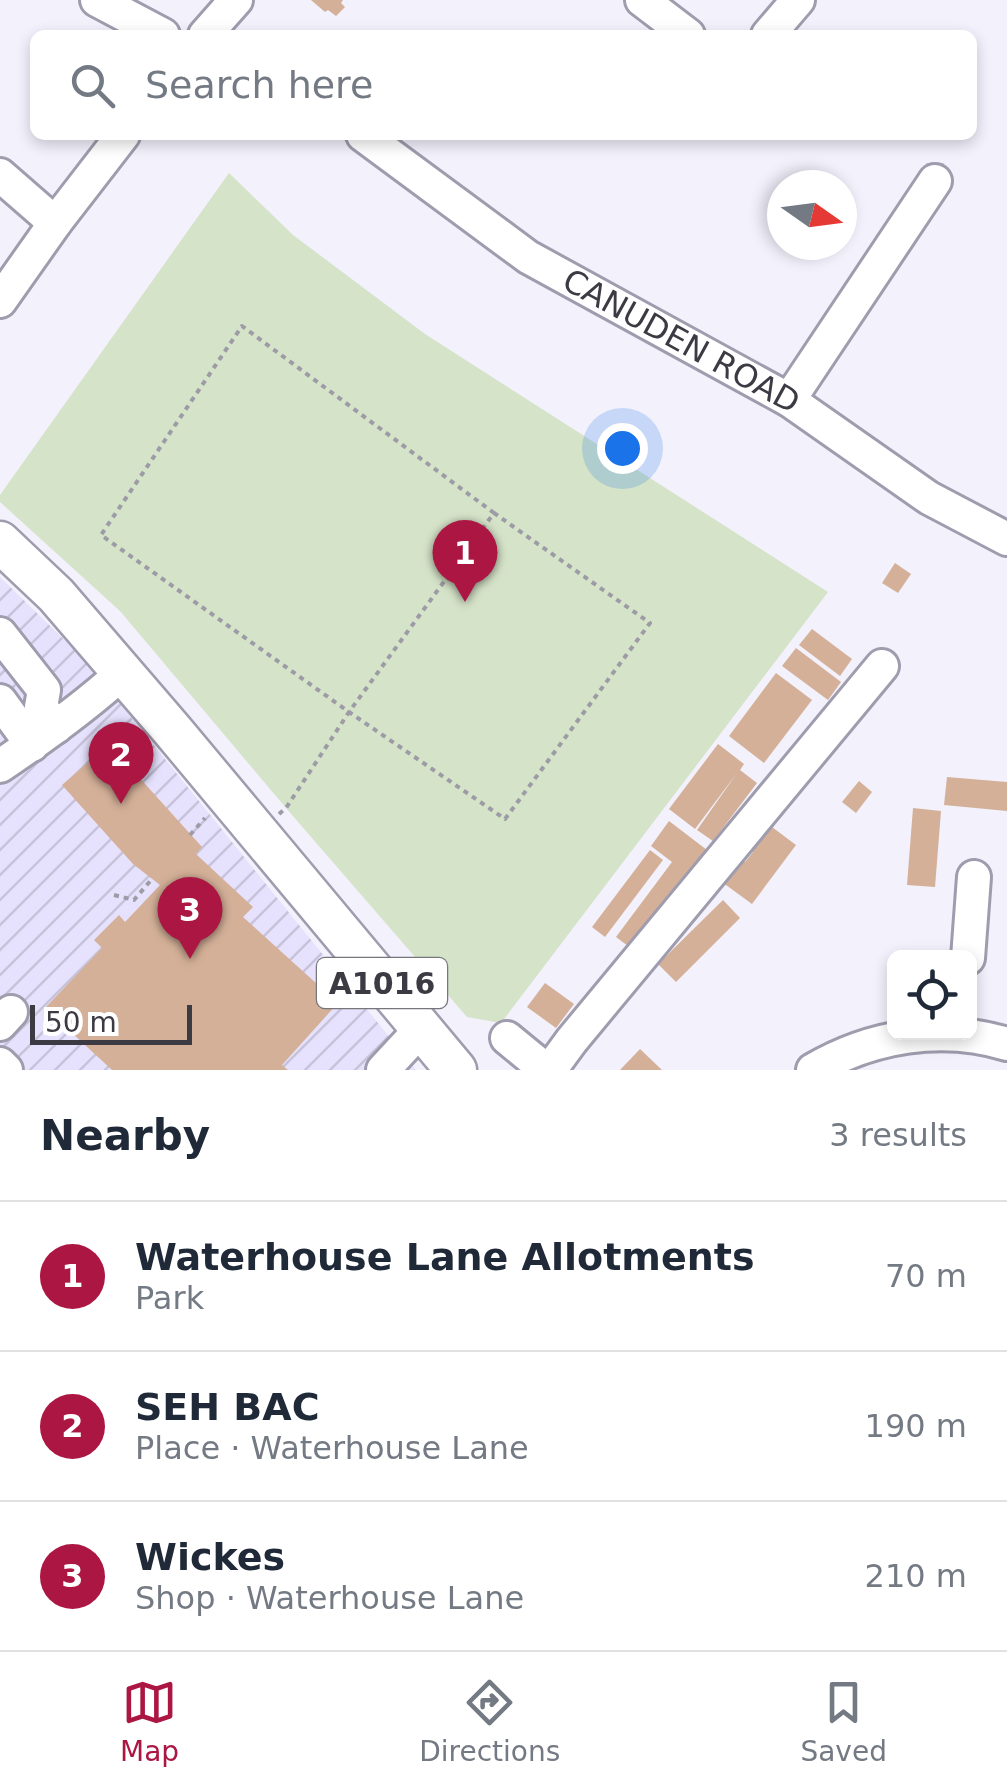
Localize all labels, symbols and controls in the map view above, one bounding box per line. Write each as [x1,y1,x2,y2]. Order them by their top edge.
search box [30,30,977,140]
icon: search [65,58,120,113]
text: Search here [145,63,373,107]
north arrow [767,170,857,260]
street label: CANUDEN ROAD [556,261,806,421]
your location [597,423,648,474]
pin: 1 [432,520,498,602]
pin: 2 [88,722,154,804]
pin: 3 [158,876,222,959]
map controls [887,950,977,1040]
button: locate [887,950,977,1040]
road number: A1016 [317,958,447,1008]
scale bar [30,1000,192,1044]
text: 50 m [45,1006,117,1039]
text: Nearby [40,1111,210,1160]
text: 3 results [829,1116,967,1154]
text: Waterhouse Lane Allotments [135,1235,755,1279]
text: 1 [61,1257,84,1295]
text: 70 m [885,1257,967,1295]
text: Park [135,1279,204,1317]
text: SEH BAC [135,1385,320,1429]
text: 2 [61,1407,84,1445]
text: 190 m [865,1407,967,1445]
text: Place · Waterhouse Lane [135,1429,529,1467]
text: Wickes [135,1535,285,1579]
text: 3 [61,1557,84,1595]
text: 210 m [865,1557,967,1595]
text: Shop · Waterhouse Lane [135,1579,524,1617]
tab: Map [120,1675,179,1768]
tab: Directions [419,1675,560,1768]
tab: Saved [800,1675,887,1768]

